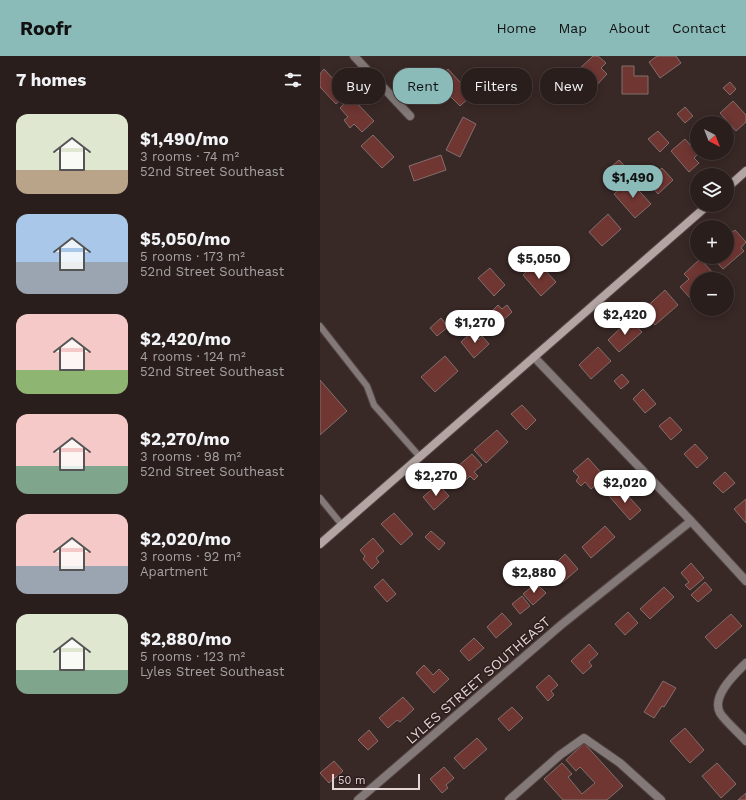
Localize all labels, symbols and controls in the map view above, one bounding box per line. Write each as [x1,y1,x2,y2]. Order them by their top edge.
text: Roofr [20,17,72,40]
text: Home [496,20,536,36]
text: Map [558,20,587,36]
text: About [609,20,650,36]
text: Contact [672,20,726,36]
chip: Buy [332,68,385,104]
chip: Rent [393,68,453,104]
chip: Filters [461,68,532,104]
chip: New [540,68,597,104]
icon: filters [282,69,304,91]
text: 7 homes [16,70,86,90]
north arrow [690,116,734,160]
map controls [690,116,734,316]
text: $1,490/mo [140,129,229,149]
icon: home [48,130,96,178]
text: 3 rooms · 74 m² [140,149,239,164]
text: 52nd Street Southeast [140,164,284,179]
pin: $1,490 [600,165,666,199]
button: layers [690,168,734,212]
text: $1,490 [612,170,654,185]
button: + [690,220,734,264]
text: $5,050/mo [140,229,230,249]
icon: home [48,230,96,278]
pin: $5,050 [506,246,572,280]
text: 5 rooms · 173 m² [140,249,245,264]
text: $5,050 [517,251,561,266]
text: 52nd Street Southeast [140,264,284,279]
button: − [690,272,734,316]
pin: $2,420 [592,302,658,336]
text: $2,420 [603,307,647,322]
pin: $1,270 [442,310,508,344]
text: $1,270 [454,315,496,330]
text: $2,420/mo [140,329,231,349]
icon: home [48,330,96,378]
text: 4 rooms · 124 m² [140,349,246,364]
text: 52nd Street Southeast [140,364,284,379]
text: $2,270/mo [140,429,230,449]
icon: home [48,430,96,478]
text: 3 rooms · 98 m² [140,449,241,464]
pin: $2,270 [403,463,469,497]
text: 52nd Street Southeast [140,464,284,479]
text: $2,270 [414,468,458,483]
pin: $2,020 [592,470,658,504]
text: $2,020 [603,475,647,490]
text: $2,020/mo [140,529,231,549]
icon: home [48,530,96,578]
text: 3 rooms · 92 m² [140,549,241,564]
pin: $2,880 [501,560,567,594]
text: Apartment [140,564,208,579]
text: $2,880 [512,565,556,580]
street label: LYLES STREET SOUTHEAST [403,613,554,747]
text: $2,880/mo [140,629,231,649]
icon: home [48,630,96,678]
text: 5 rooms · 123 m² [140,649,245,664]
text: Lyles Street Southeast [140,664,284,679]
scale bar [332,772,420,791]
text: 50 m [338,774,365,787]

